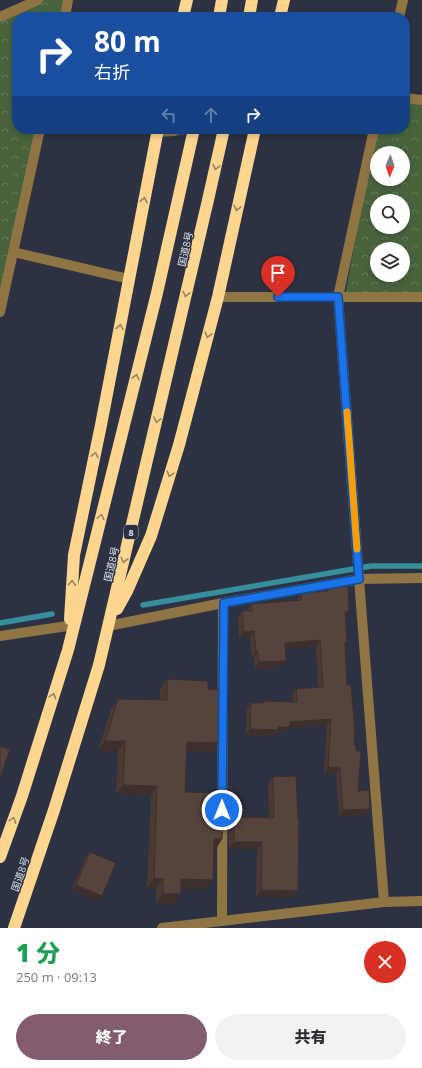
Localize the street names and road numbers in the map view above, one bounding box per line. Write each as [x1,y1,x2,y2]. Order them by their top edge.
street label: 国道8号 [174,230,196,268]
road number: 8 [124,525,138,539]
street label: 国道8号 [100,545,122,583]
street label: 国道8号 [8,855,32,893]

